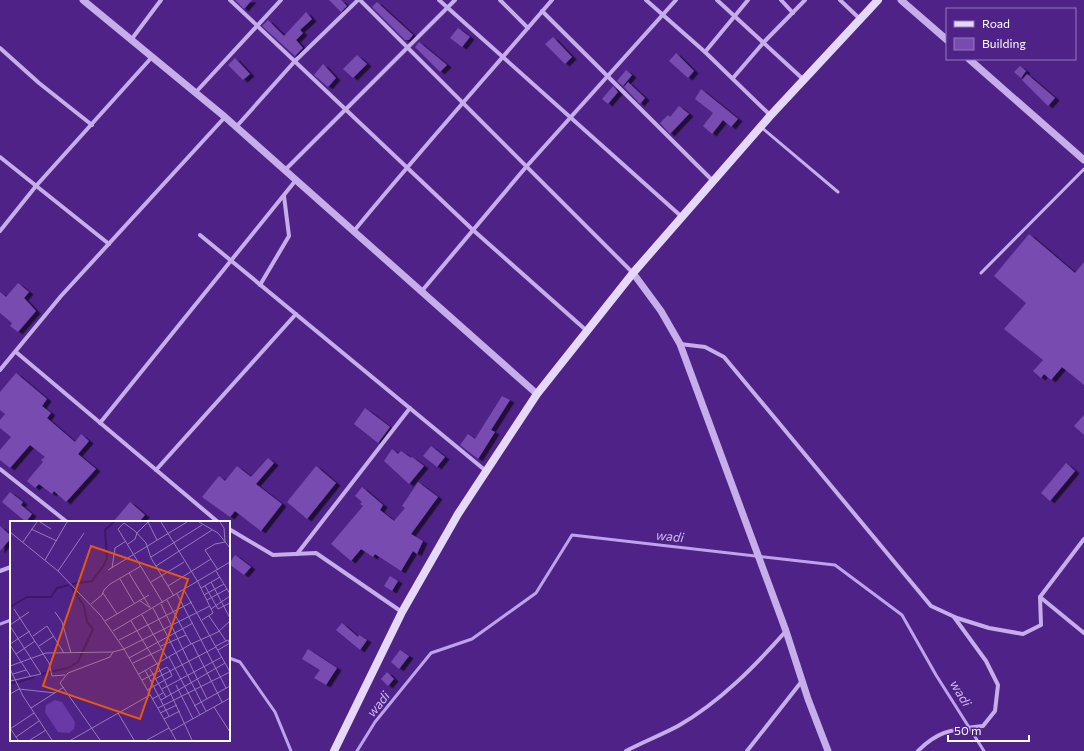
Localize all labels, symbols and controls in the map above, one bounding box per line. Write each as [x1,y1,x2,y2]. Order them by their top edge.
legend [946,8,1076,60]
text: Road [982,16,1010,30]
text: Building [982,36,1026,50]
inset map [10,521,230,741]
water label: wadi [655,527,685,545]
water label: wadi [947,677,975,710]
water label: wadi [363,688,393,720]
scale bar [948,717,1029,743]
text: 50 m [954,723,982,737]

